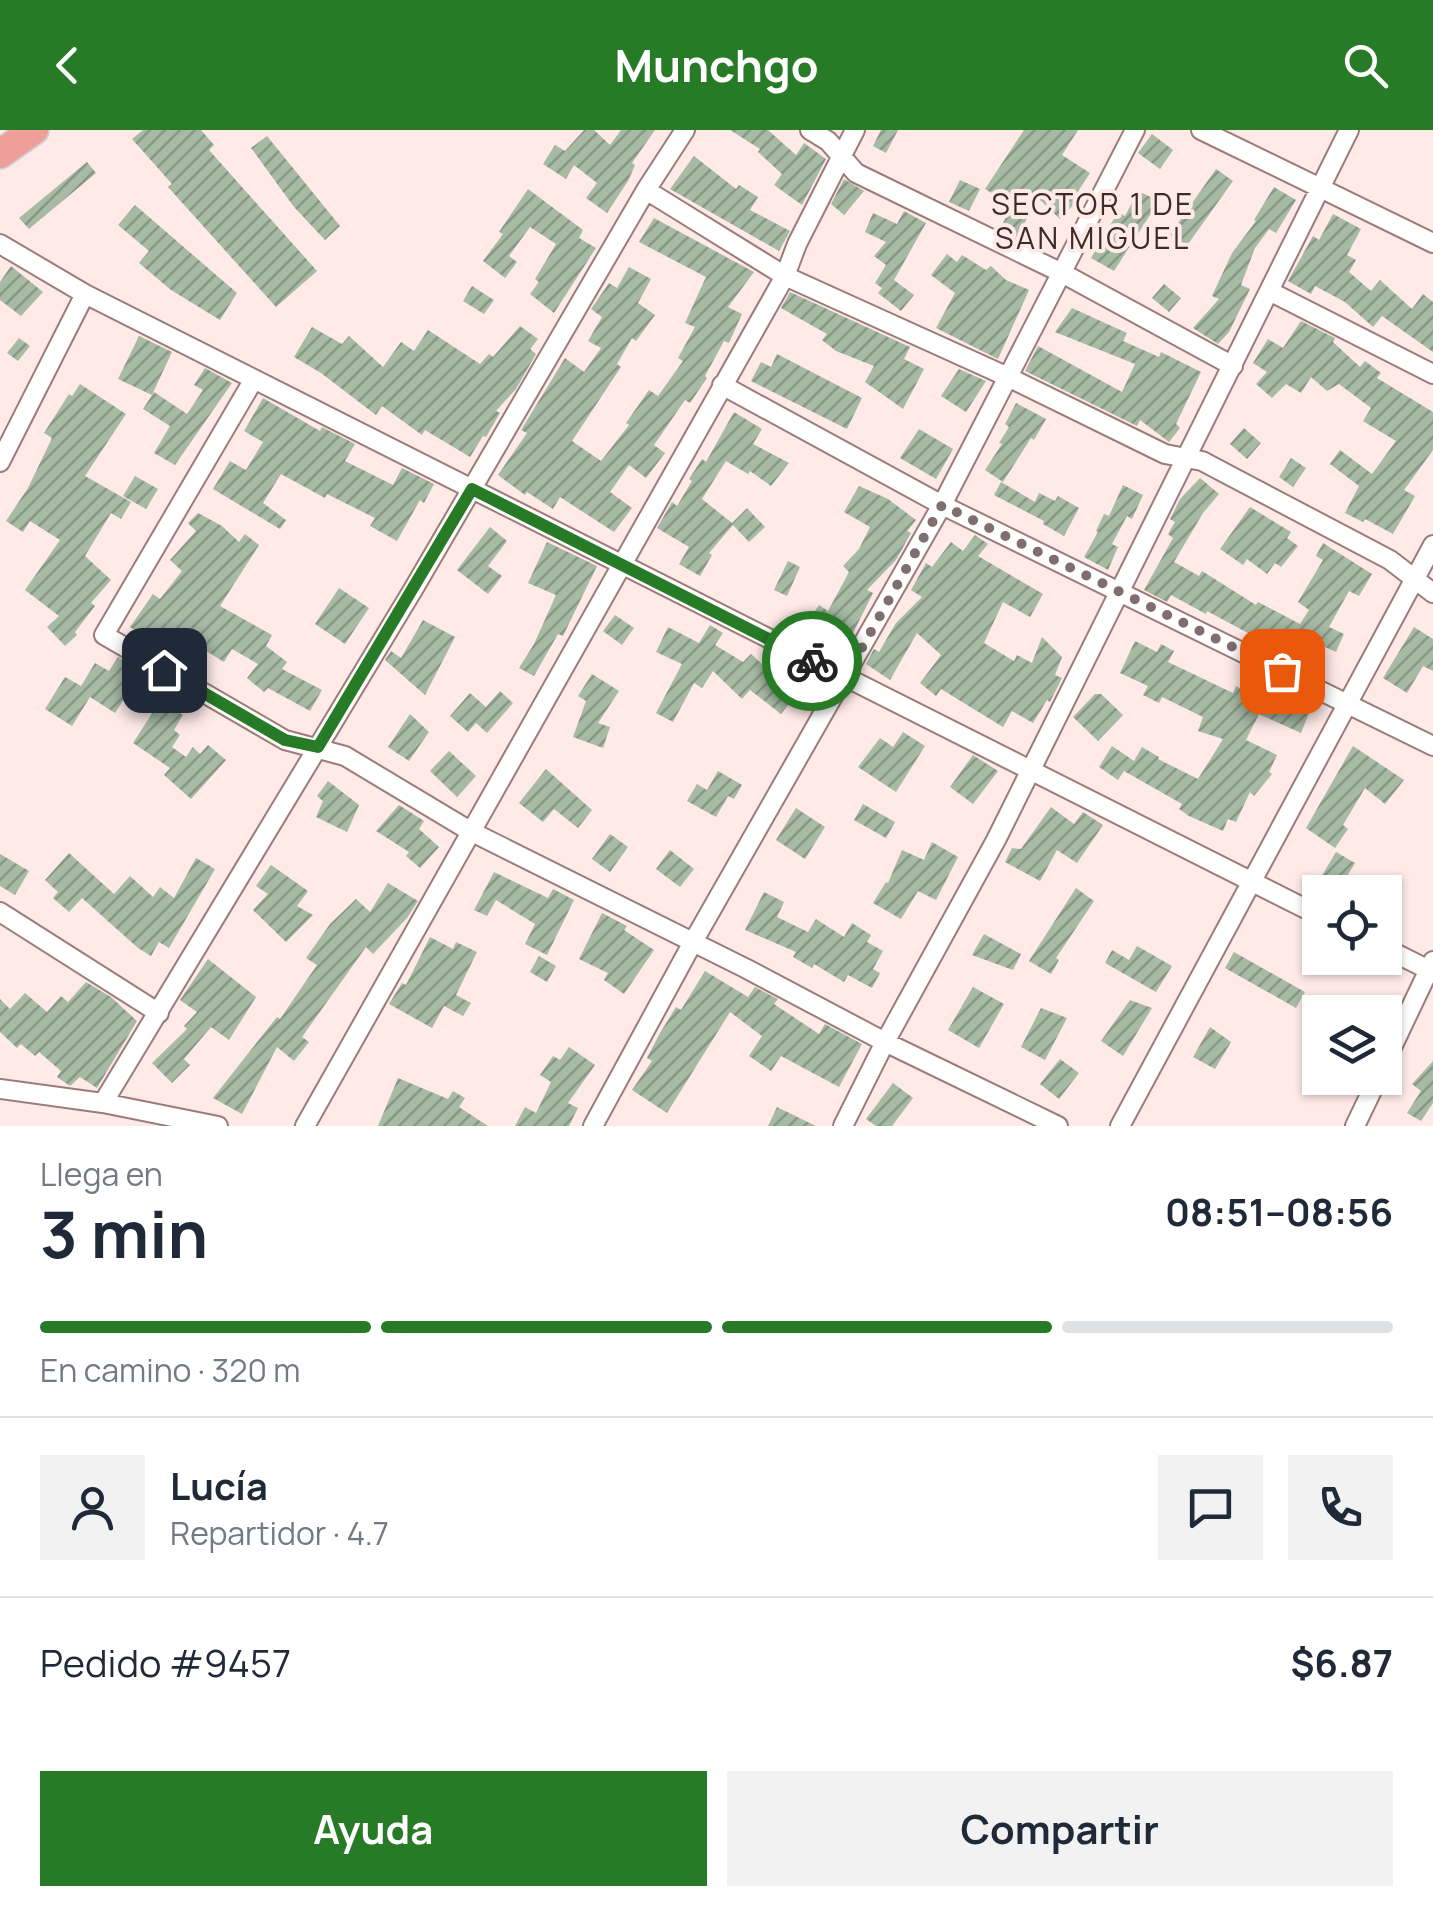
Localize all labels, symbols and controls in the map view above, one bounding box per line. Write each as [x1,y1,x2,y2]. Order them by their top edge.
text: Munchgo [615,34,818,96]
icon: back [40,38,95,93]
icon: search [1338,38,1393,93]
district label: SECTOR 1 DE SAN MIGUEL [991,183,1195,258]
courier [762,611,862,711]
pin [122,628,207,713]
pin [1240,629,1325,714]
icon: bike [785,634,840,689]
icon: home [137,643,192,698]
icon: bag [1255,644,1310,699]
map controls [1302,875,1402,1095]
button: locate [1302,875,1402,975]
button: layers [1302,995,1402,1095]
text: Llega en [40,1152,163,1196]
text: 08:51–08:56 [1165,1185,1393,1237]
text: 3 min [40,1189,208,1278]
text: En camino · 320 m [40,1348,301,1392]
button: person [40,1455,145,1560]
button: chat [1158,1455,1263,1560]
button: phone [1288,1455,1393,1560]
text: Lucía [170,1459,268,1511]
text: Repartidor · 4.7 [170,1511,389,1555]
text: Pedido #9457 [40,1636,291,1688]
text: $6.87 [1290,1636,1393,1688]
button: Ayuda [40,1771,707,1886]
button: Compartir [727,1771,1393,1886]

